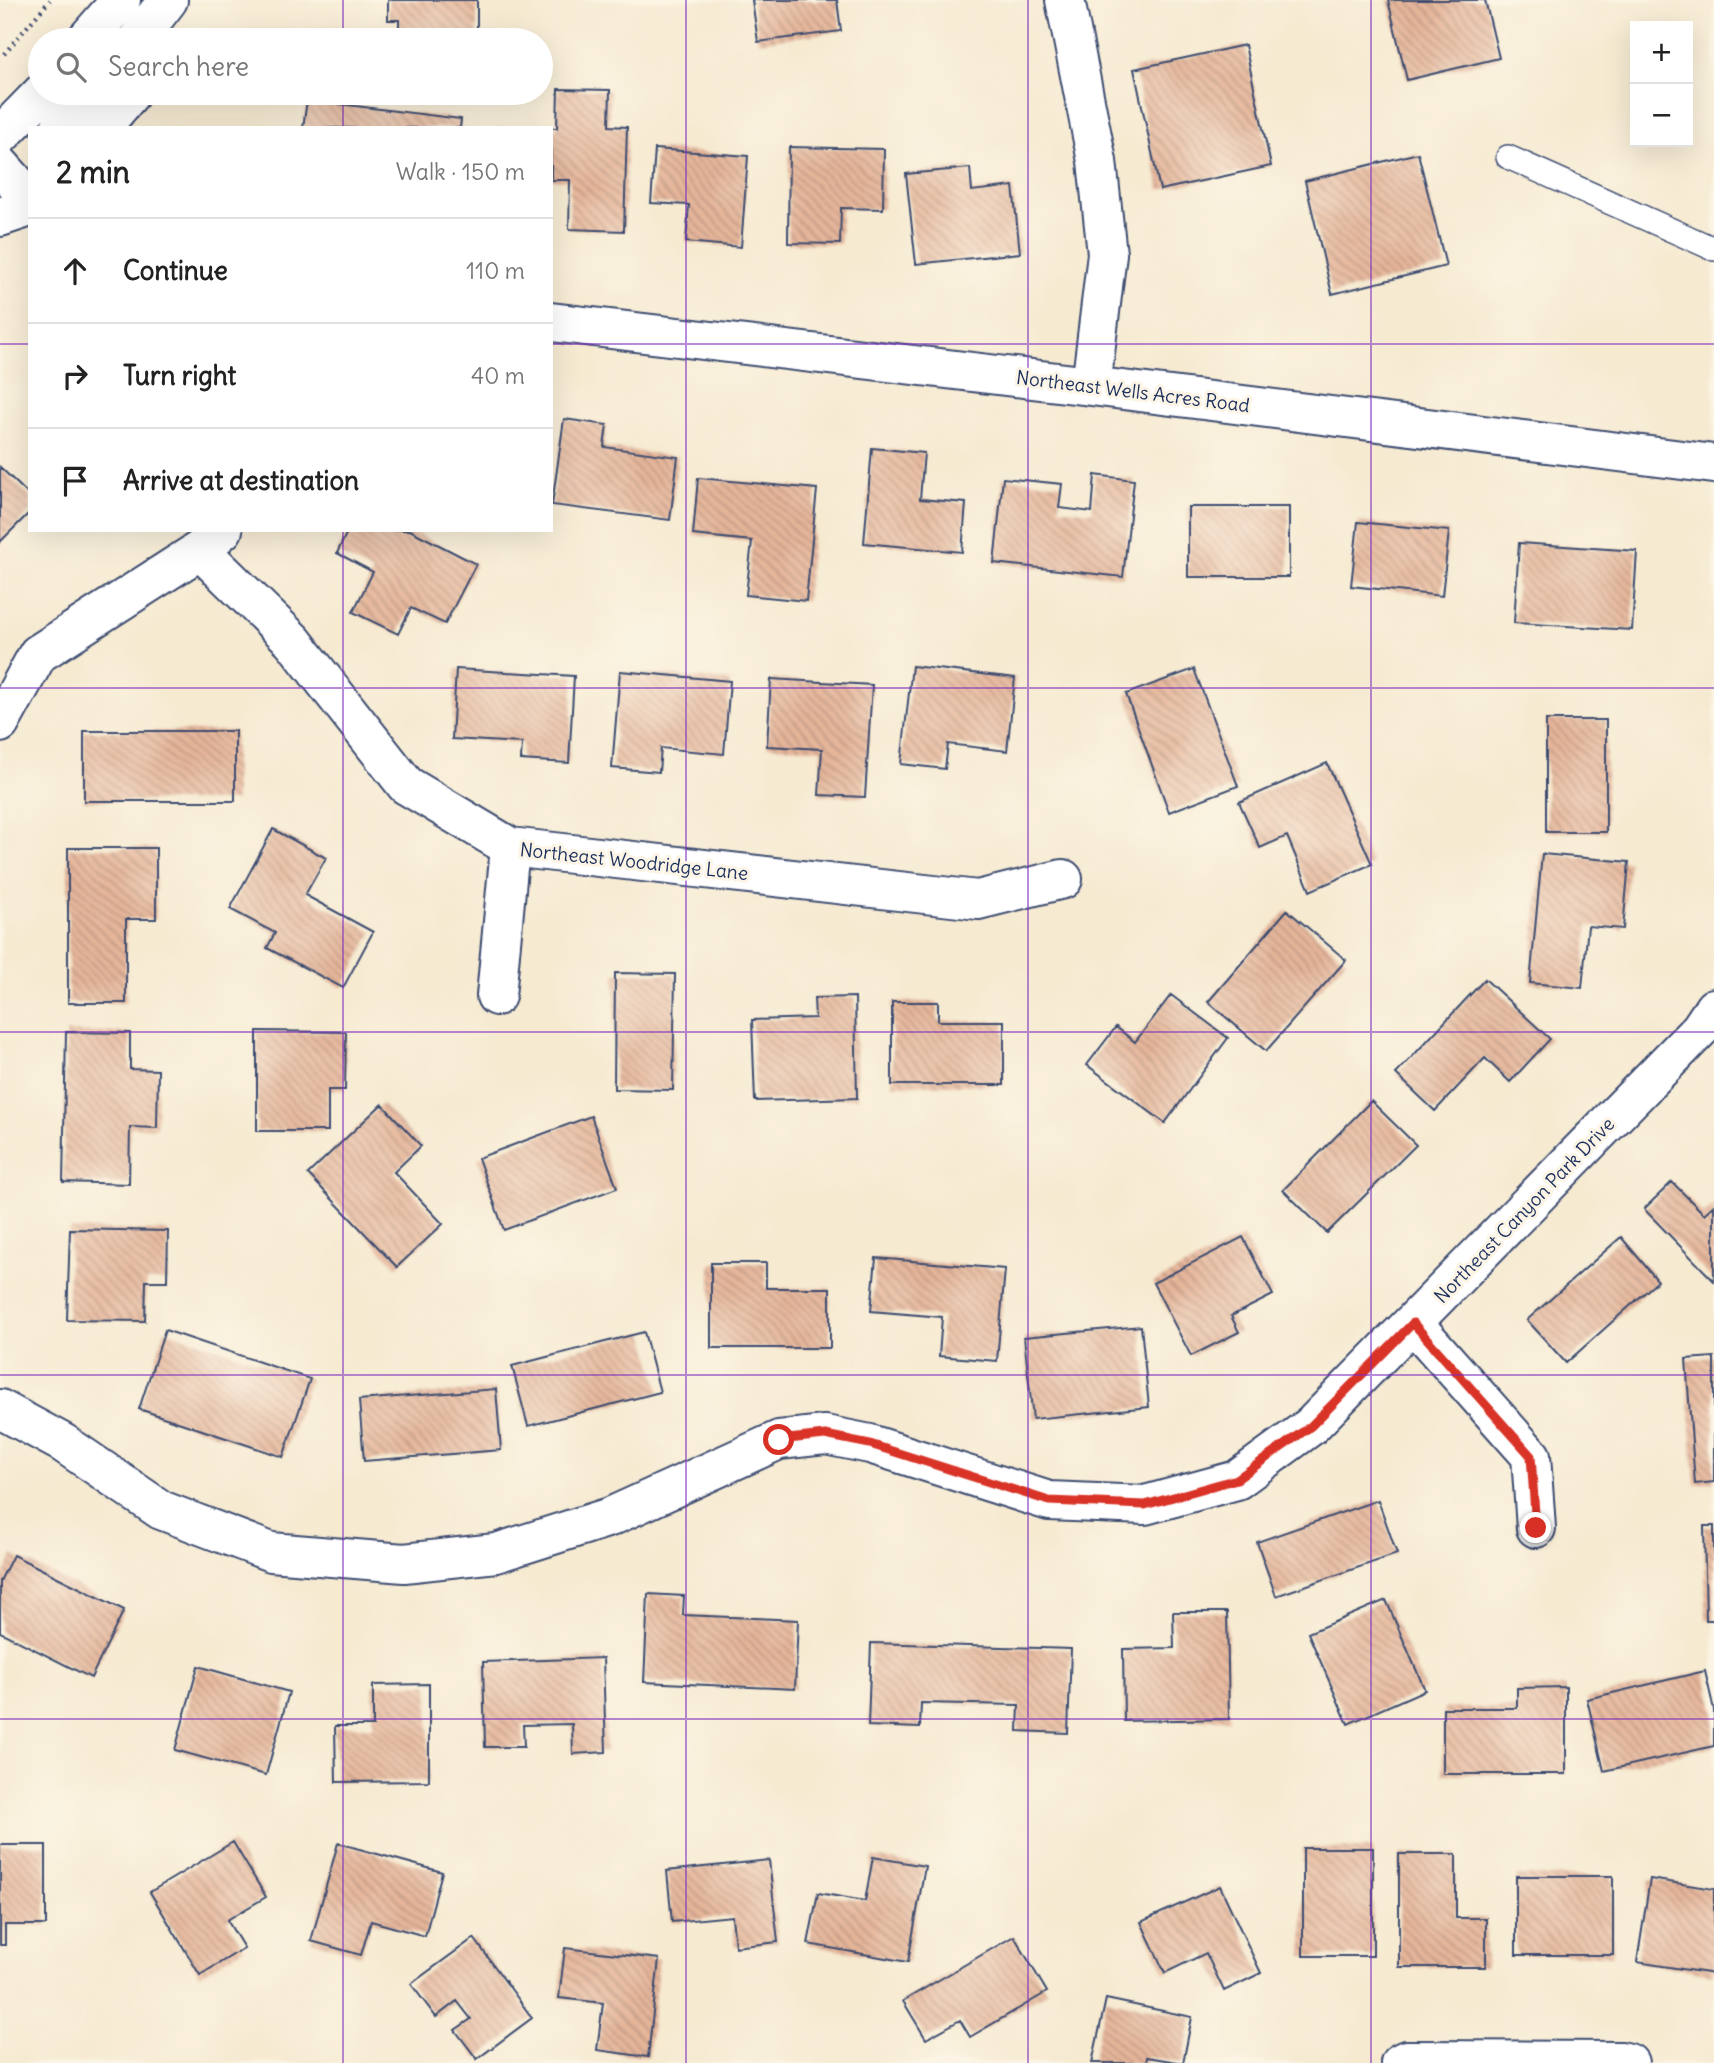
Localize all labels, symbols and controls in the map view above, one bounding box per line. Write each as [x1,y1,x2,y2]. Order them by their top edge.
map controls [1630,21,1693,147]
button: + [1630,21,1693,84]
search box [28,28,553,105]
icon: search [52,48,90,86]
text: Search here [108,50,249,83]
button: − [1630,84,1693,147]
text: 2 min [56,153,130,191]
text: Walk · 150 m [396,157,525,186]
icon: ahead [56,252,94,290]
text: Continue [123,254,228,287]
text: 110 m [466,256,525,285]
icon: right [56,357,94,395]
text: Turn right [123,359,236,392]
text: 40 m [471,361,525,390]
street label: Northeast Wells Acres Road [1015,365,1251,417]
icon: arrive [56,462,94,500]
text: Arrive at destination [123,464,359,497]
street label: Northeast Woodridge Lane [519,837,749,885]
street label: Northeast Canyon Park Drive [1429,1112,1619,1308]
route start [763,1424,794,1455]
route end [1520,1512,1551,1543]

